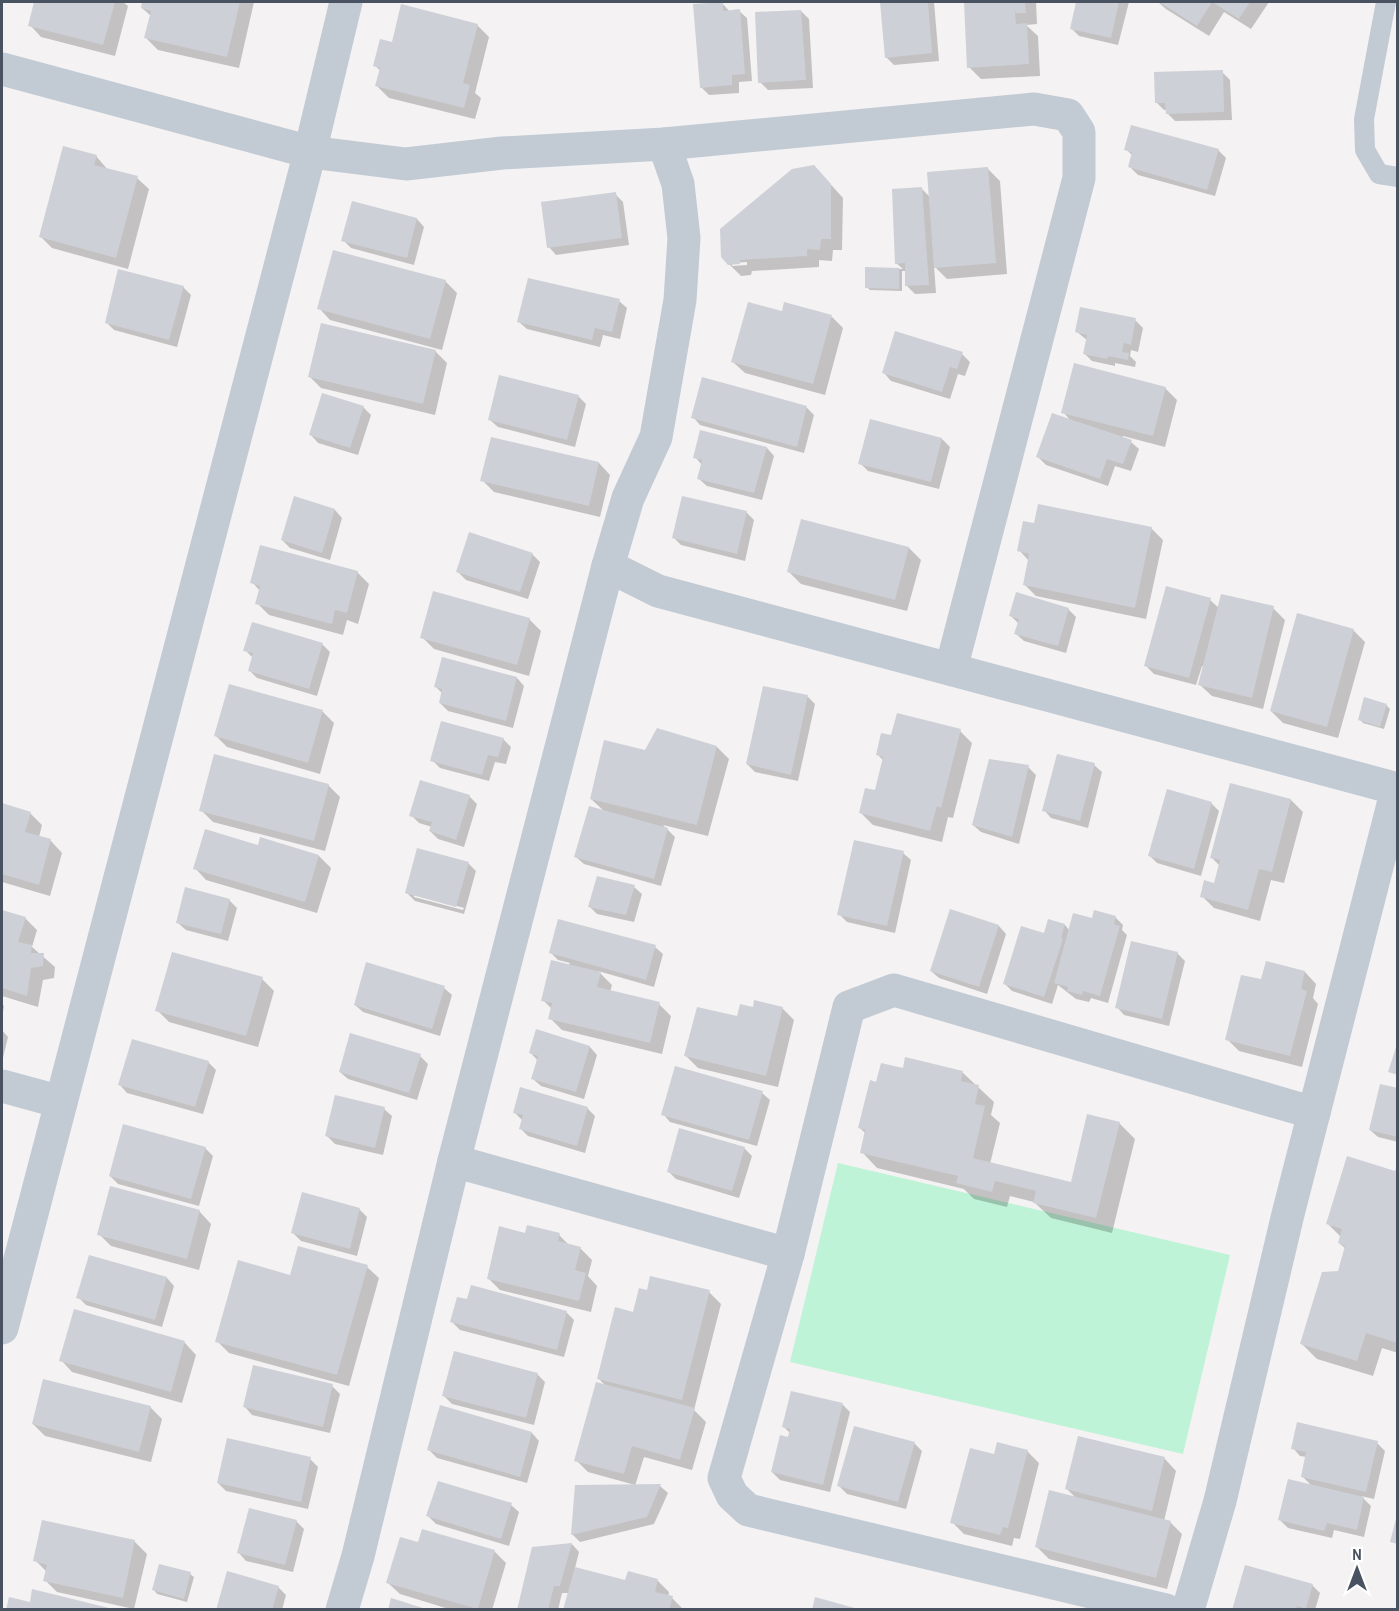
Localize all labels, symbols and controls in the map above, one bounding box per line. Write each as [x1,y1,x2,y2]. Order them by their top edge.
north arrow [1327,1539,1387,1599]
text: N [1352,1543,1362,1565]

